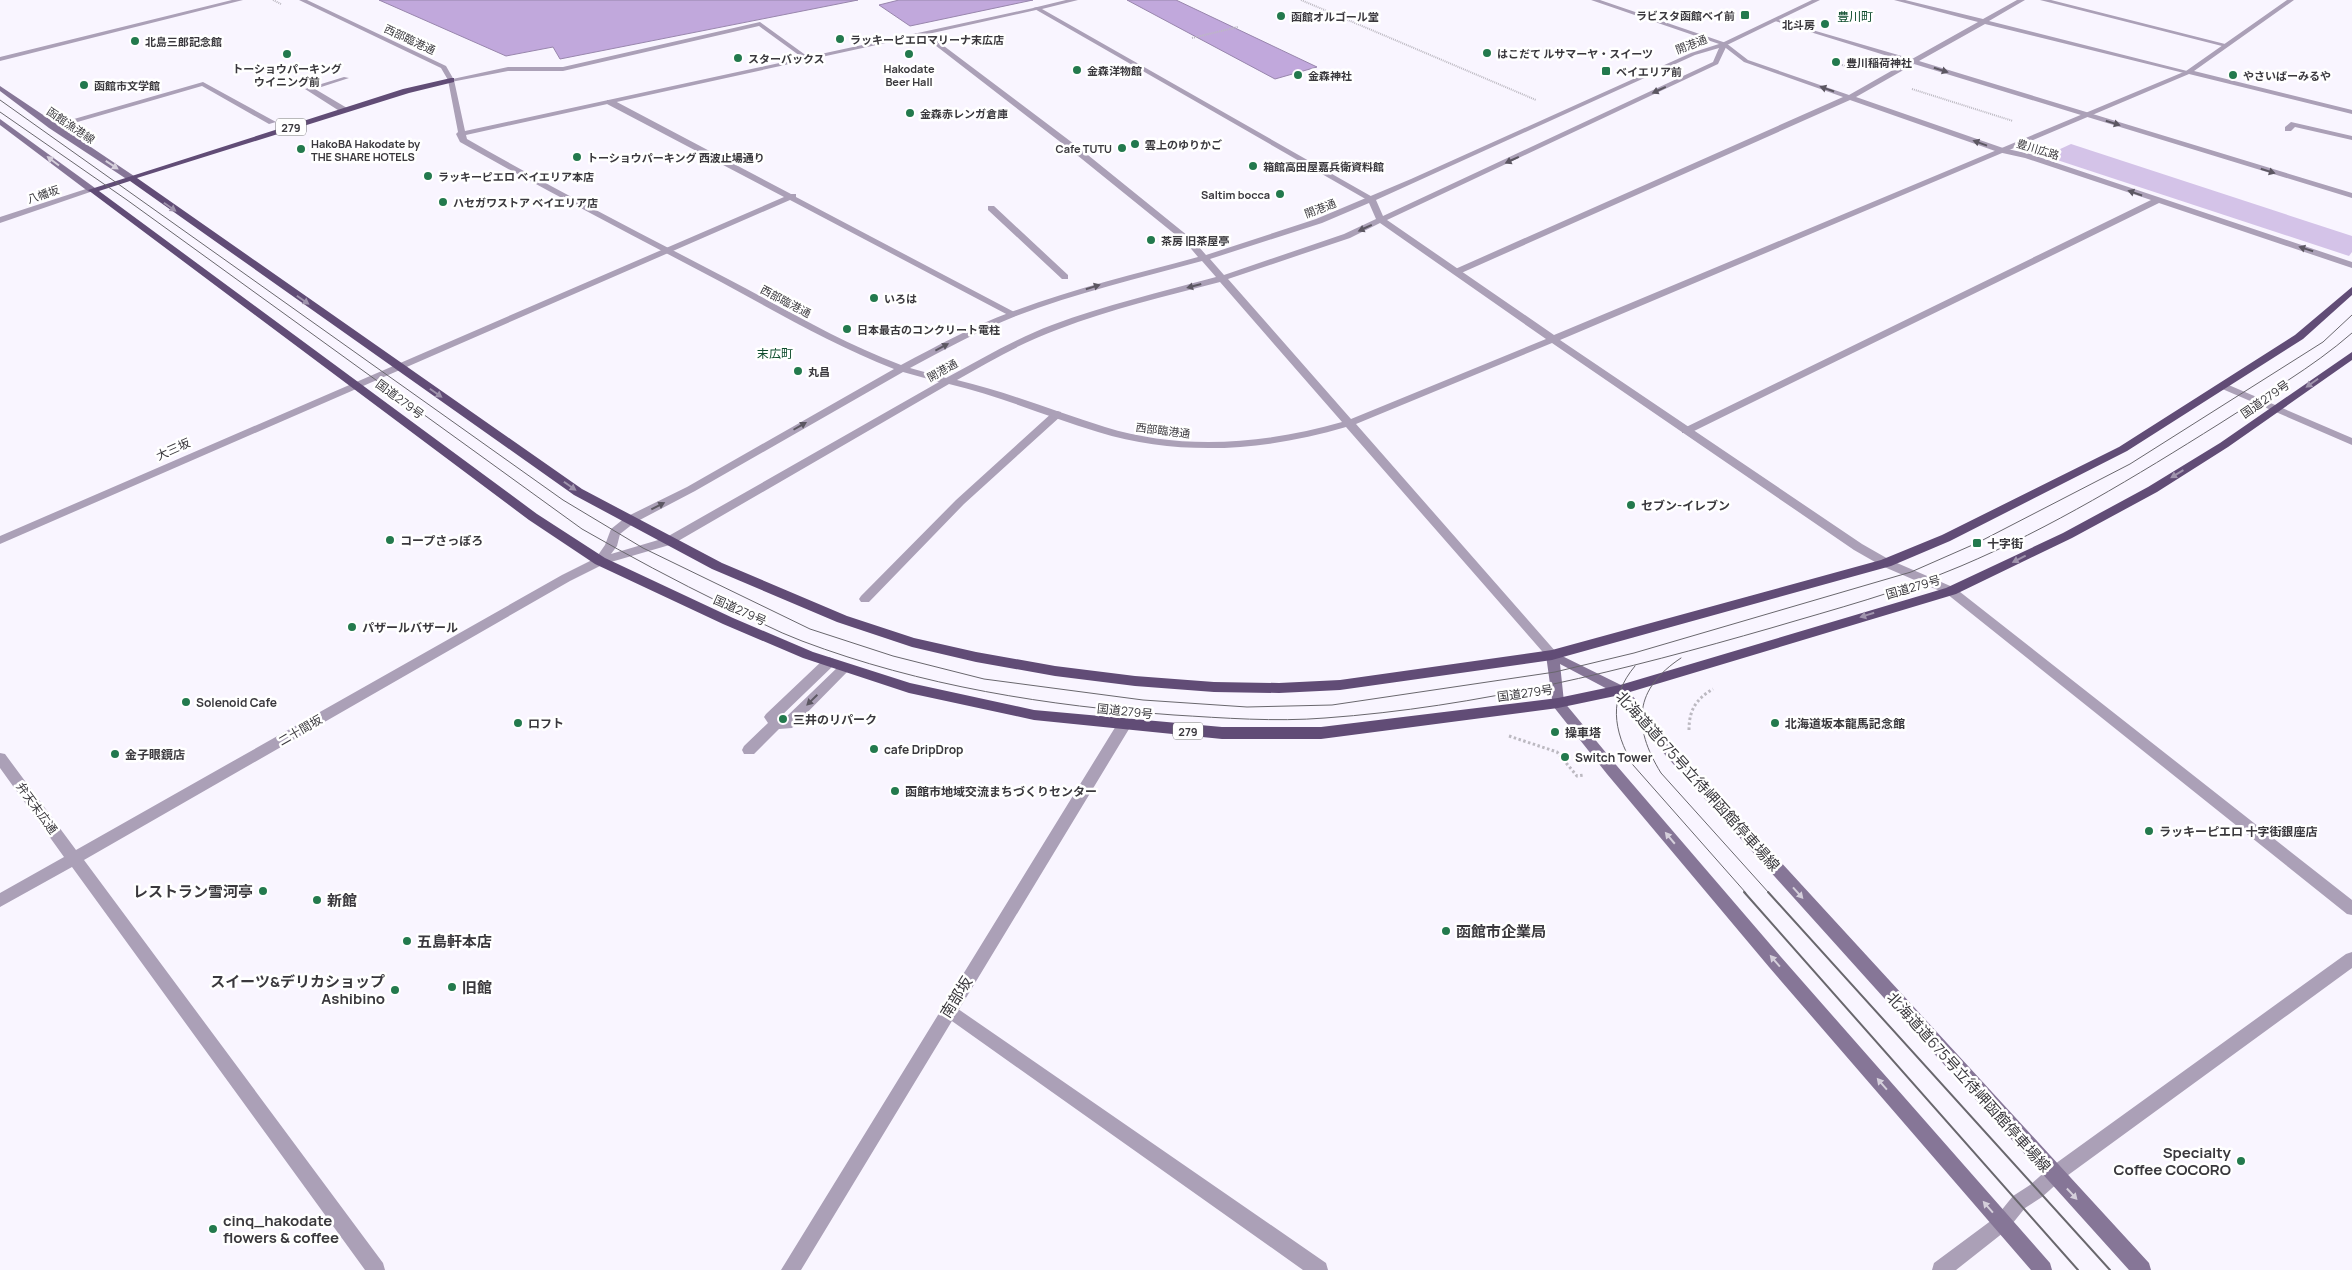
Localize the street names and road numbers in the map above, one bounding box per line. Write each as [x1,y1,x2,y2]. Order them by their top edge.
street label: 西部臨港通 [382,21,438,57]
street label: 開港通 [1673,31,1709,57]
street label: 函館漁港線 [44,103,98,147]
road number: 279 [276,118,306,136]
street label: 豊川広路 [2015,135,2061,163]
street label: 八幡坂 [25,182,61,206]
street label: 開港通 [1302,195,1338,221]
street label: 西部臨港通 [758,281,814,321]
street label: 開港通 [924,355,960,385]
street label: 国道279号 [372,375,428,423]
street label: 国道279号 [2237,376,2293,422]
street label: 西部臨港通 [1135,419,1191,441]
street label: 大三坂 [153,434,193,464]
street label: 国道279号 [1884,571,1942,603]
street label: 国道279号 [711,591,769,629]
street label: 国道279号 [1496,681,1554,705]
street label: 北海道道675号立待岬函館停車場線 [1611,686,1785,876]
street label: 国道279号 [1096,700,1154,722]
street label: 二十間坂 [275,711,325,749]
road number: 279 [1173,722,1203,739]
street label: 弁天末広通 [12,779,62,837]
street label: 南部坂 [935,972,977,1022]
street label: 北海道道675号立待岬函館停車場線 [1882,987,2056,1177]

